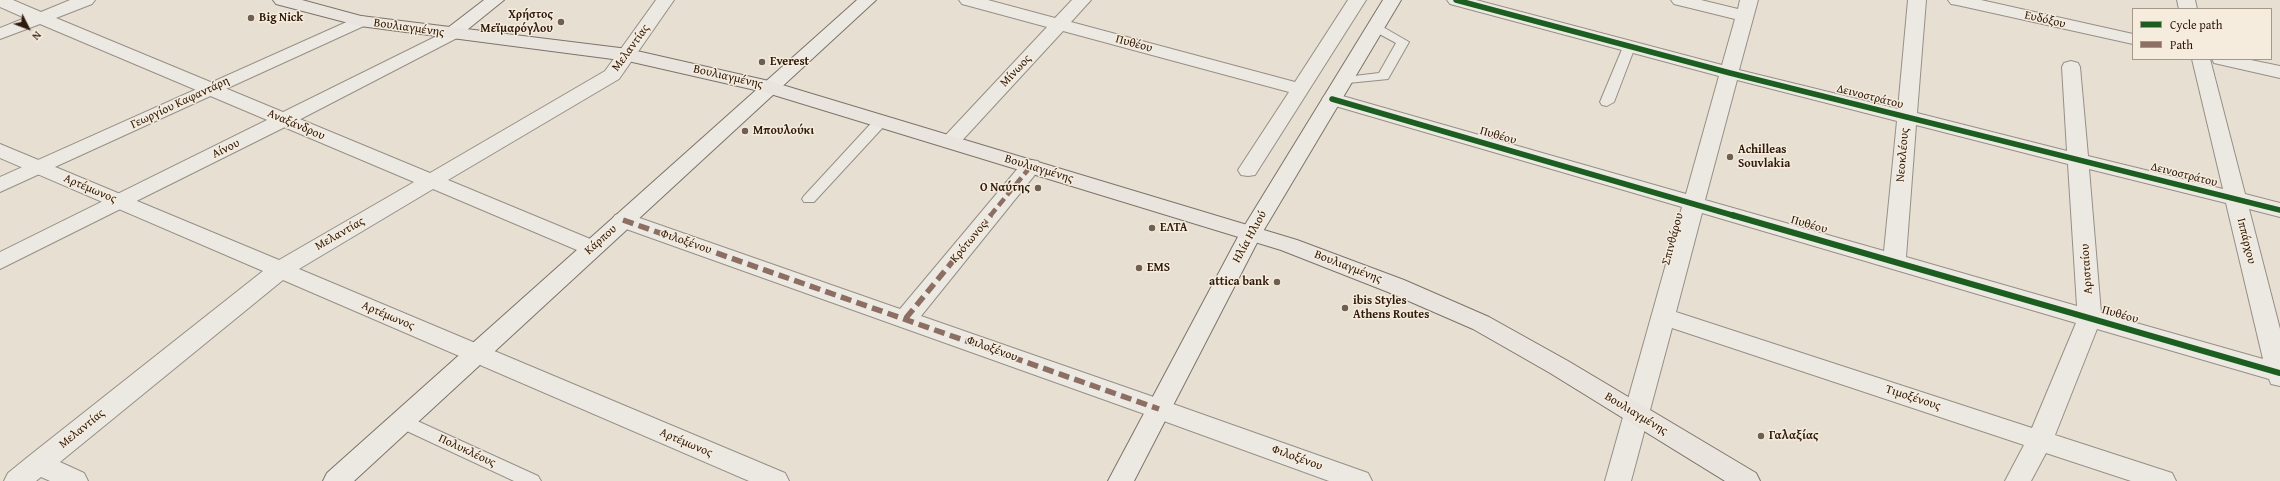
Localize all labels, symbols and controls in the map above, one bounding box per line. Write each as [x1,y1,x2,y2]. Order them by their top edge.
north arrow [8,8,48,48]
place label: Χρήστος Μεϊμαρόγλου [480,8,553,36]
street label: Ευδόξου [2023,8,2067,32]
legend [2132,8,2272,60]
place label: Big Nick [259,11,303,25]
marker: Big Nick [246,13,256,23]
street label: Βουλιαγμένης [373,16,445,40]
text: Cycle path [2170,16,2222,33]
marker: Χρήστος Μεϊμαρόγλου [556,17,566,27]
street label: Μελαντίας [609,22,653,74]
text: N [29,28,45,44]
street label: Πυθέου [1114,32,1154,56]
text: Path [2170,36,2193,53]
street label: Μίνωος [997,52,1035,90]
place label: Everest [770,55,809,69]
marker: Everest [757,57,767,67]
street label: Βουλιαγμένης [692,62,764,92]
street label: Γεωργίου Καφαντάρη [128,74,232,132]
street label: Δεινοστράτου [1835,82,1905,112]
street label: Αναξάνδρου [265,106,327,144]
place label: Μπουλούκι [753,124,814,138]
street label: Πυθέου [1478,124,1518,148]
marker: Μπουλούκι [740,126,750,136]
street label: Νεοκλέους [1893,127,1913,183]
street label: Αίνου [210,136,242,162]
place label: Achilleas Souvlakia [1738,143,1790,171]
street label: Βουλιαγμένης [1003,152,1075,186]
marker: Achilleas Souvlakia [1725,152,1735,162]
street label: Δεινοστράτου [2149,160,2219,190]
street label: Αρτέμωνος [61,171,119,207]
place label: Ο Ναύτης [980,181,1030,195]
marker: Ο Ναύτης [1033,183,1043,193]
street label: Ηλία Ηλιού [1230,208,1270,266]
street label: Σπινθάρου [1659,211,1687,267]
street label: Πυθέου [1789,213,1829,237]
street label: Μελαντίας [313,214,367,254]
street label: Ιππάρχου [2233,216,2259,266]
street label: Κρότωνος [947,218,991,266]
place label: ΕΛΤΑ [1160,221,1187,235]
street label: Κάρπου [582,222,620,258]
marker: ΕΛΤΑ [1147,223,1157,233]
street label: Φιλοξένου [658,227,714,257]
street label: Αρισταίου [2078,243,2096,295]
street label: Βουλιαγμένης [1312,248,1384,286]
place label: EMS [1147,261,1170,275]
marker: EMS [1134,263,1144,273]
place label: attica bank [1209,275,1269,289]
marker: attica bank [1272,277,1282,287]
place label: ibis Styles Athens Routes [1353,294,1429,322]
street label: Αρτέμωνος [359,298,417,334]
marker: ibis Styles Athens Routes [1340,303,1350,313]
street label: Πυθέου [2100,303,2140,327]
street label: Φιλοξένου [965,333,1019,365]
street label: Τιμοξένους [1884,382,1942,414]
street label: Βουλιαγμένης [1602,390,1670,438]
street label: Μελαντίας [56,406,108,452]
street label: Αρτέμωνος [657,425,715,461]
place label: Γαλαξίας [1769,429,1819,443]
street label: Πολυκλέους [436,431,498,471]
marker: Γαλαξίας [1756,431,1766,441]
street label: Φιλοξένου [1270,442,1324,474]

